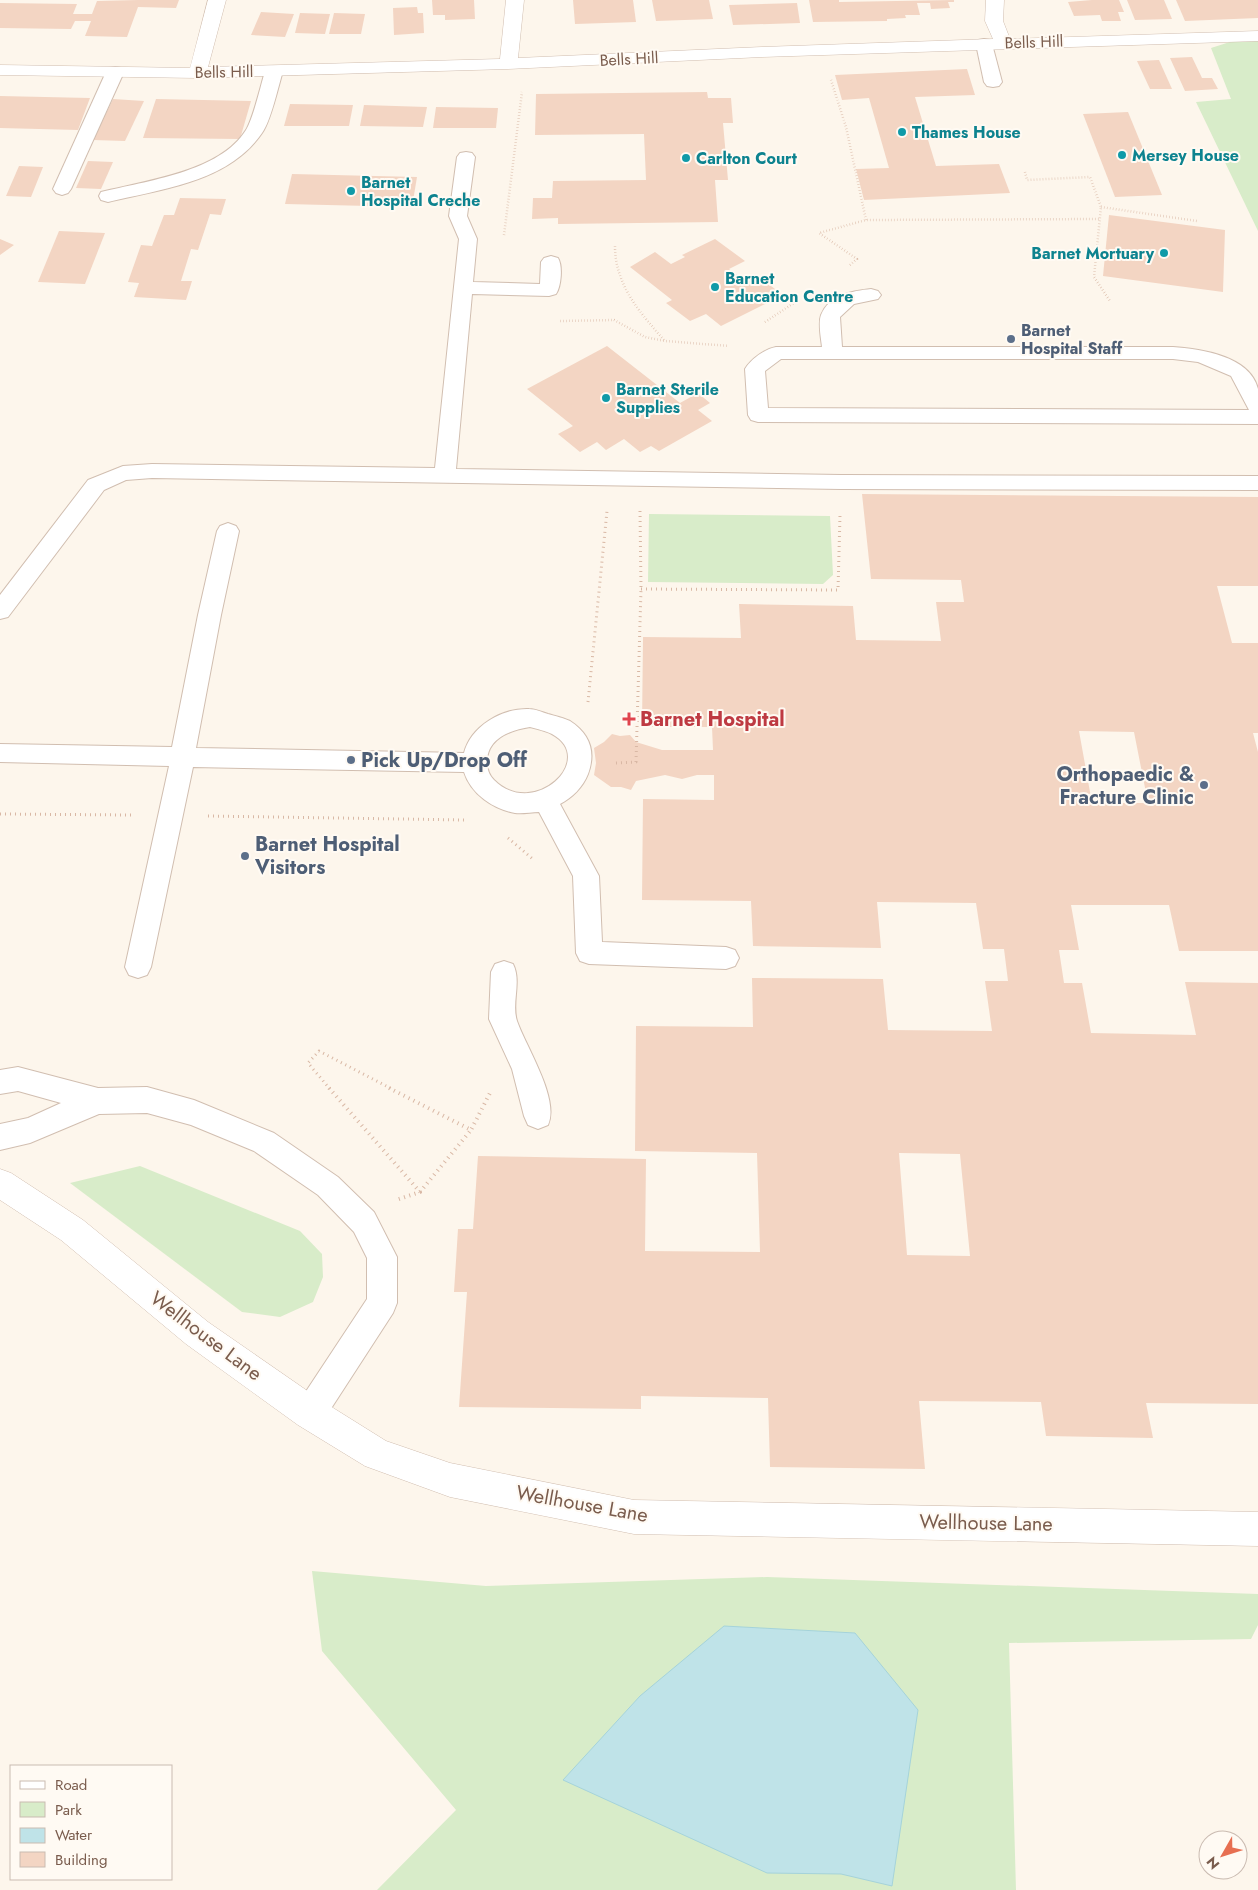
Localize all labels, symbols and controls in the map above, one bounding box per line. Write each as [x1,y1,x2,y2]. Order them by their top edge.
street label: Bells Hill [1004,29,1064,55]
street label: Bells Hill [599,46,659,72]
street label: Bells Hill [194,60,254,84]
place label: Thames House [912,121,1021,144]
marker: Thames House [896,126,908,138]
place label: Mersey House [1132,144,1239,167]
place label: Carlton Court [696,147,798,170]
marker: Mersey House [1116,149,1128,161]
marker: Carlton Court [680,152,692,164]
place label: Barnet Hospital Creche [361,171,480,212]
marker: Barnet Hospital Creche [345,185,357,197]
place label: Barnet Mortuary [1031,242,1155,265]
marker: Barnet Mortuary [1158,247,1170,259]
place label: Barnet Education Centre [725,267,853,308]
marker: Barnet Education Centre [709,281,721,293]
place label: Barnet Hospital Staff [1021,319,1124,360]
marker: Barnet Hospital Staff [1005,333,1017,345]
place label: Barnet Sterile Supplies [616,378,719,419]
marker: Barnet Sterile Supplies [600,392,612,404]
place label: Barnet Hospital [640,705,785,734]
marker: Barnet Hospital [622,712,636,726]
place label: Pick Up/Drop Off [361,746,528,775]
marker: Pick Up/Drop Off [345,754,357,766]
place label: Orthopaedic & Fracture Clinic [1056,760,1194,812]
marker: Orthopaedic & Fracture Clinic [1198,779,1210,791]
place label: Barnet Hospital Visitors [254,830,400,882]
marker: Barnet Hospital Visitors [239,850,251,862]
street label: Wellhouse Lane [144,1284,268,1388]
street label: Wellhouse Lane [514,1478,650,1530]
street label: Wellhouse Lane [919,1507,1053,1539]
legend [10,1765,172,1880]
text: Road [55,1774,87,1796]
text: Park [55,1799,82,1821]
text: Water [55,1824,93,1846]
north arrow [1198,1830,1248,1880]
text: Building [55,1849,107,1871]
text: N [1202,1853,1224,1874]

